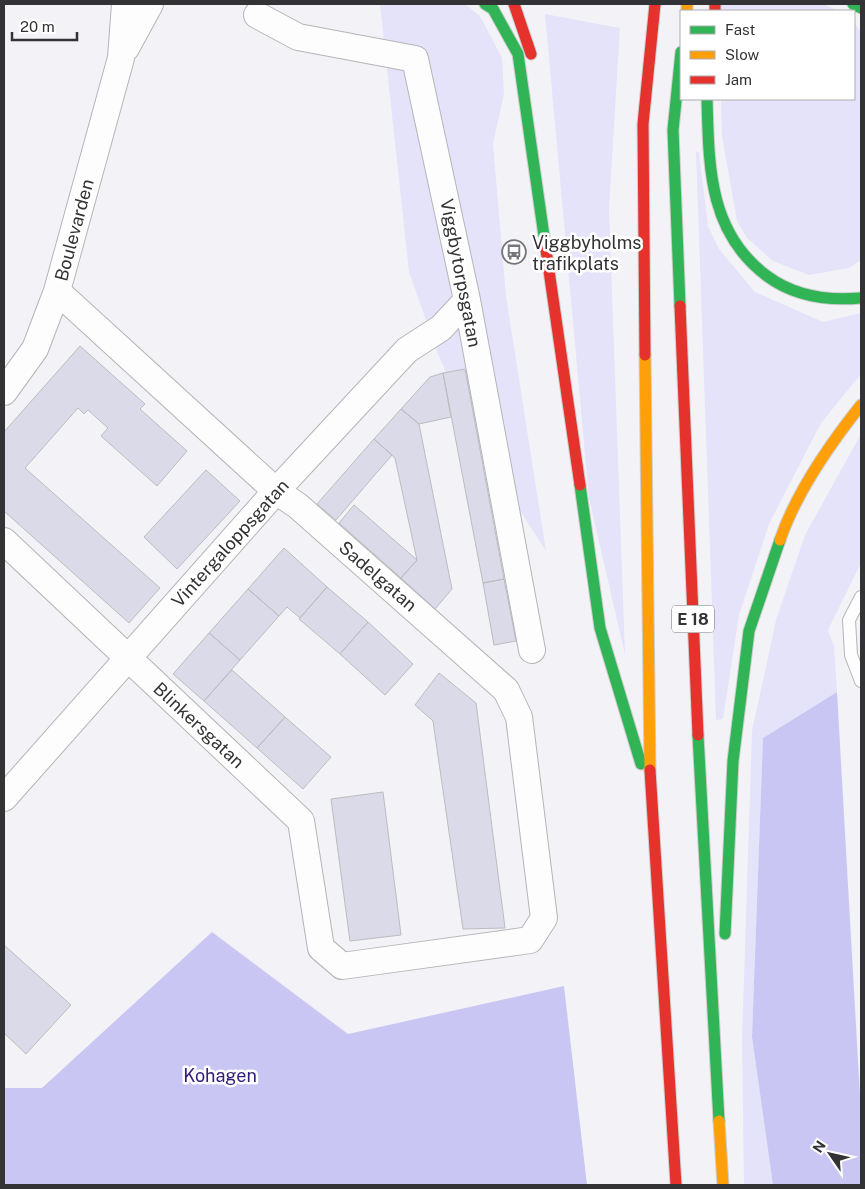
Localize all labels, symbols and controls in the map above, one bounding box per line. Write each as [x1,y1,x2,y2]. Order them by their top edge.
scale bar [12,10,78,42]
legend [680,10,855,100]
text: 20 m [20,18,55,35]
text: Fast [725,21,755,38]
text: Slow [725,46,760,63]
text: Jam [725,71,752,88]
street label: Boulevarden [50,177,98,283]
street label: Viggbytorpsgatan [436,197,486,349]
place label: Viggbyholms trafikplats [532,232,641,274]
bus stop icon: Viggbyholms trafikplats [501,239,527,265]
street label: Vintergaloppsgatan [167,475,293,611]
street label: Sadelgatan [335,536,421,616]
road number: E 18 [672,606,714,632]
street label: Blinkersgatan [149,678,249,772]
park label: Kohagen [183,1065,257,1086]
north arrow [805,1129,855,1179]
text: N [810,1138,829,1156]

